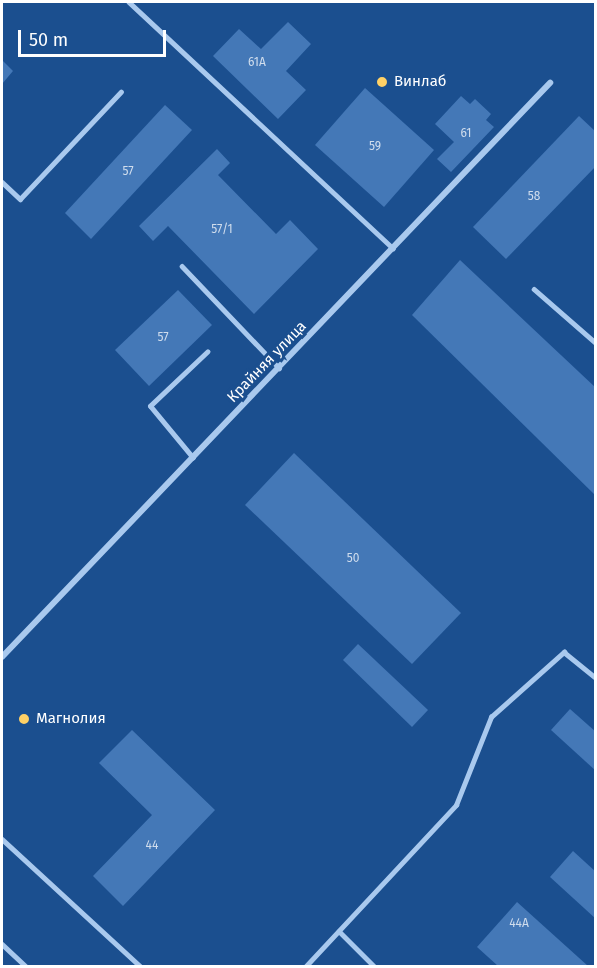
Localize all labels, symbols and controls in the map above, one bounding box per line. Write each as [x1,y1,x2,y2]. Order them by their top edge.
scale bar [21,18,170,56]
text: 50 m [29,29,68,51]
house number: 61А [248,56,266,70]
place label: Винлаб [394,73,446,91]
marker: Винлаб [375,75,389,89]
house number: 61 [460,127,472,141]
house number: 59 [369,140,381,154]
house number: 57 [122,165,134,179]
house number: 58 [528,190,540,204]
house number: 57/1 [211,223,233,237]
street label: Крайняя улица [224,318,310,406]
house number: 57 [157,331,169,345]
house number: 50 [347,552,359,566]
place label: Магнолия [36,710,106,728]
marker: Магнолия [17,712,31,726]
house number: 44 [146,839,158,853]
house number: 44А [509,917,529,931]

